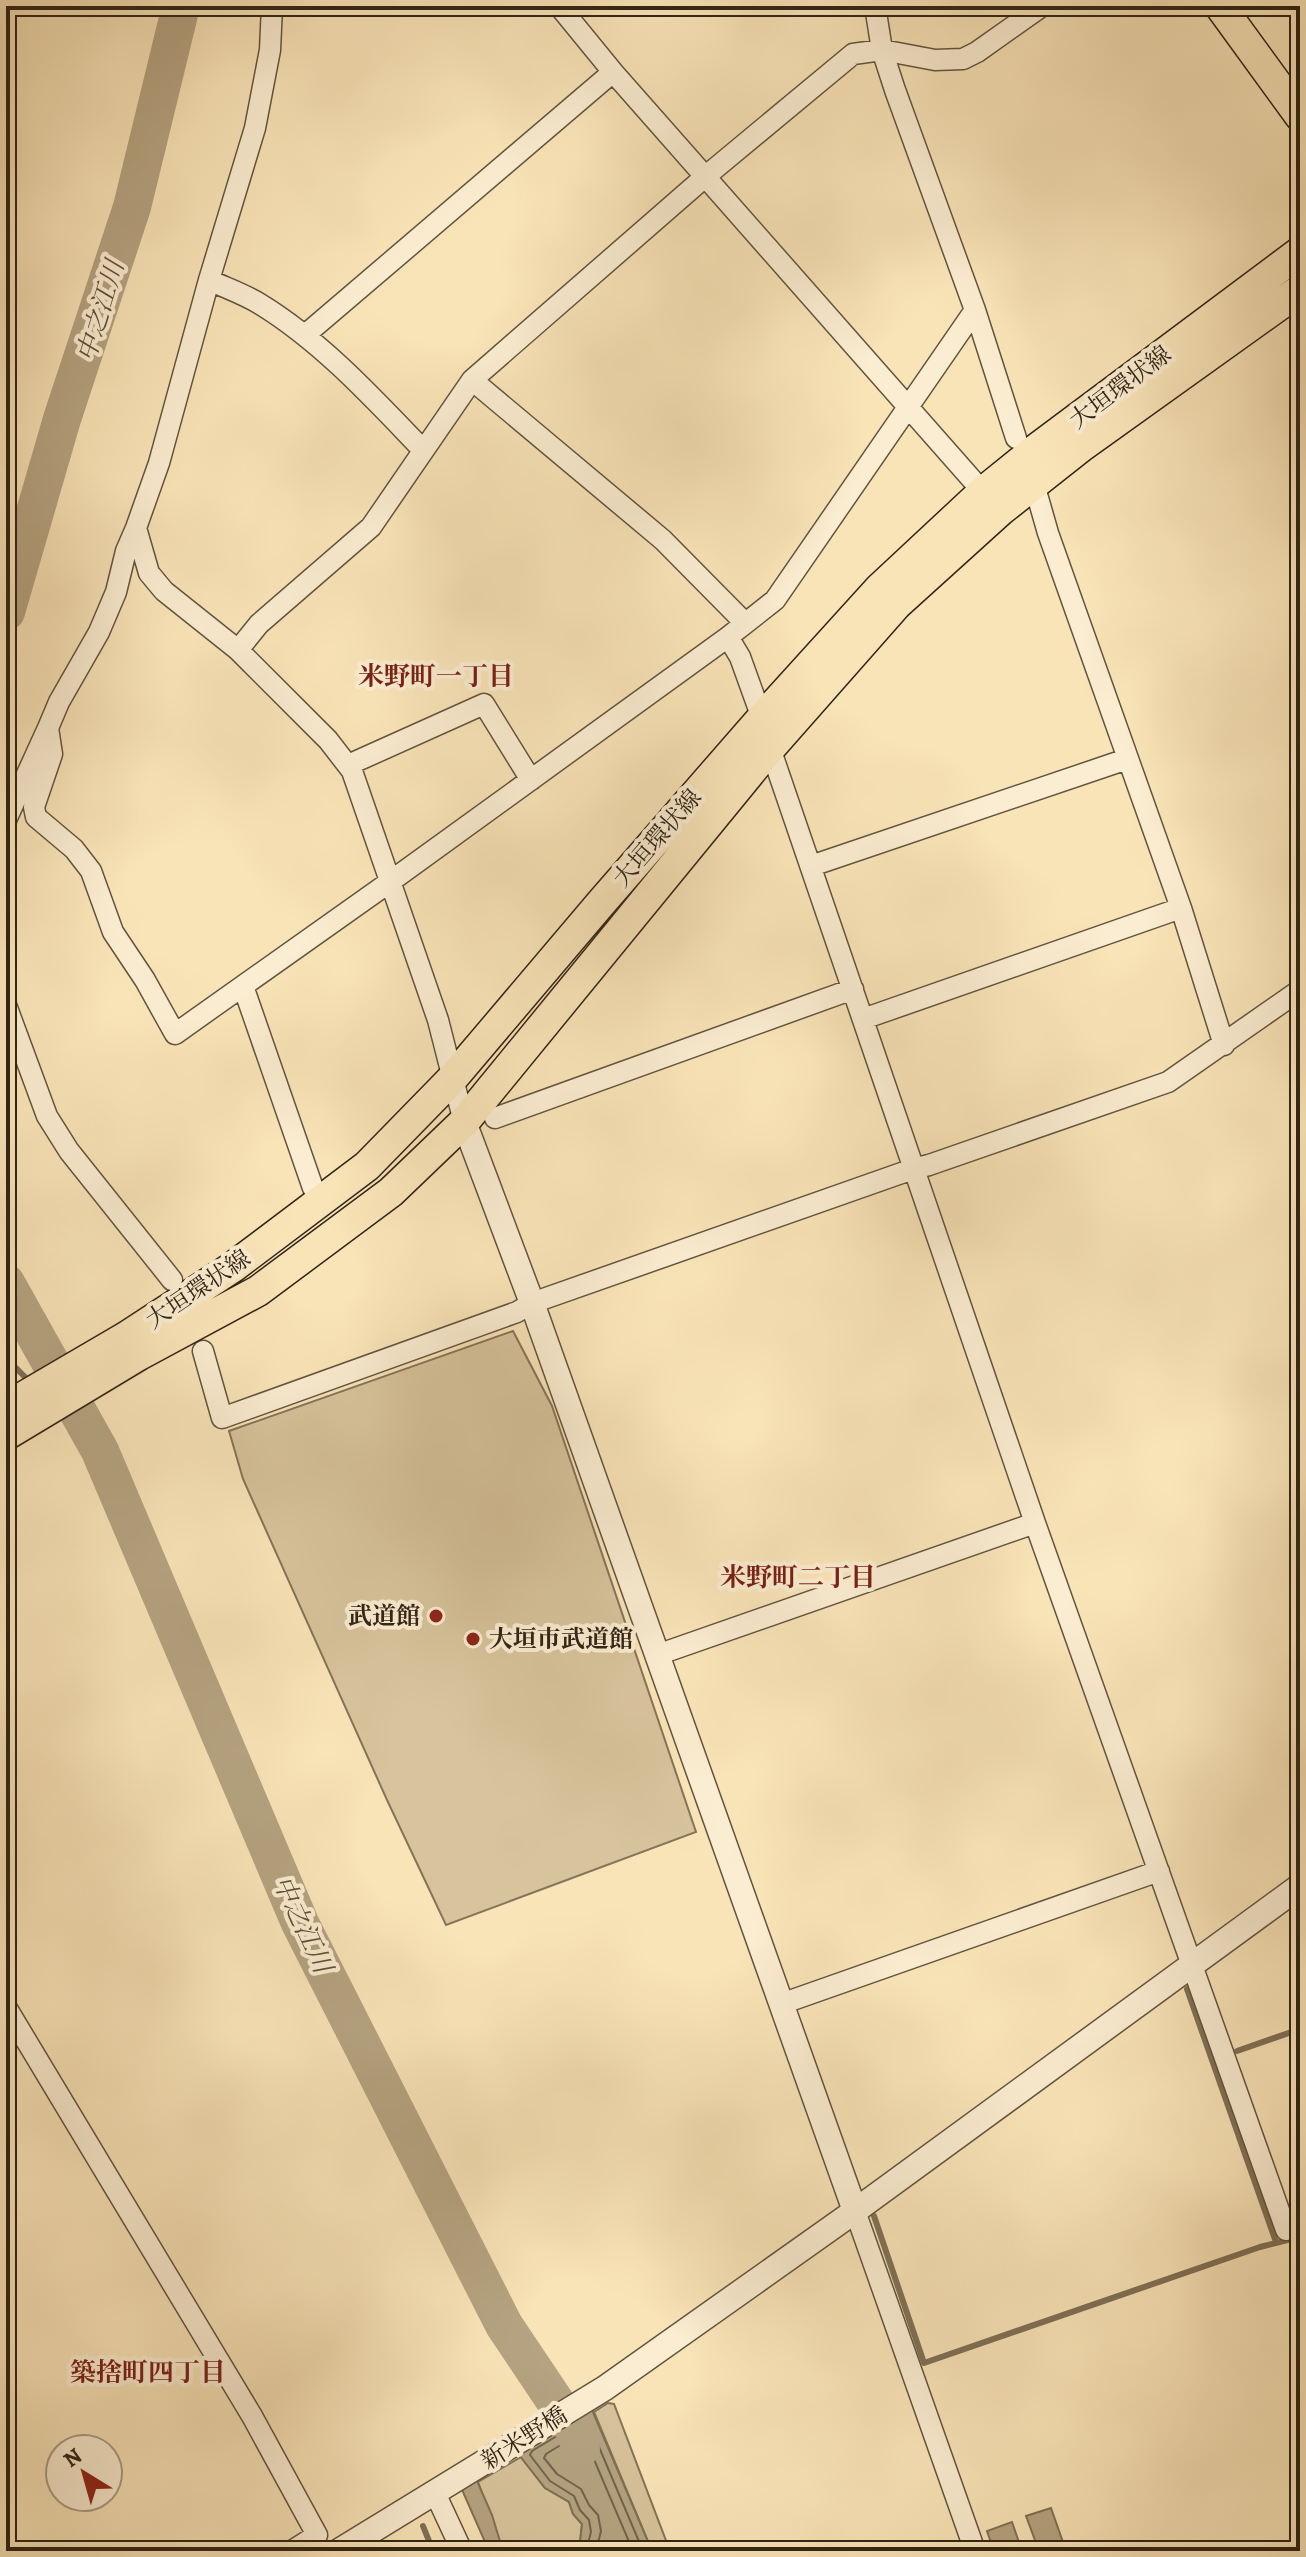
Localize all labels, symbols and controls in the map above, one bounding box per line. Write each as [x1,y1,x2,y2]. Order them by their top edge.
water label: 中之江川 [69,253,133,366]
street label: 大垣環状線 [1062,338,1178,436]
district label: 米野町一丁目 [358,659,514,694]
street label: 大垣環状線 [606,782,708,894]
street label: 大垣環状線 [139,1242,257,1336]
district label: 米野町二丁目 [720,1560,876,1595]
place label: 武道館 [348,1600,420,1632]
marker: 武道館 [427,1607,445,1625]
place label: 大垣市武道館 [489,1623,633,1655]
marker: 大垣市武道館 [464,1630,482,1648]
water label: 中之江川 [265,1870,342,1981]
district label: 築捨町四丁目 [70,2355,226,2390]
street label: 新米野橋 [475,2399,573,2477]
north arrow [44,2433,124,2513]
text: N [57,2441,88,2475]

